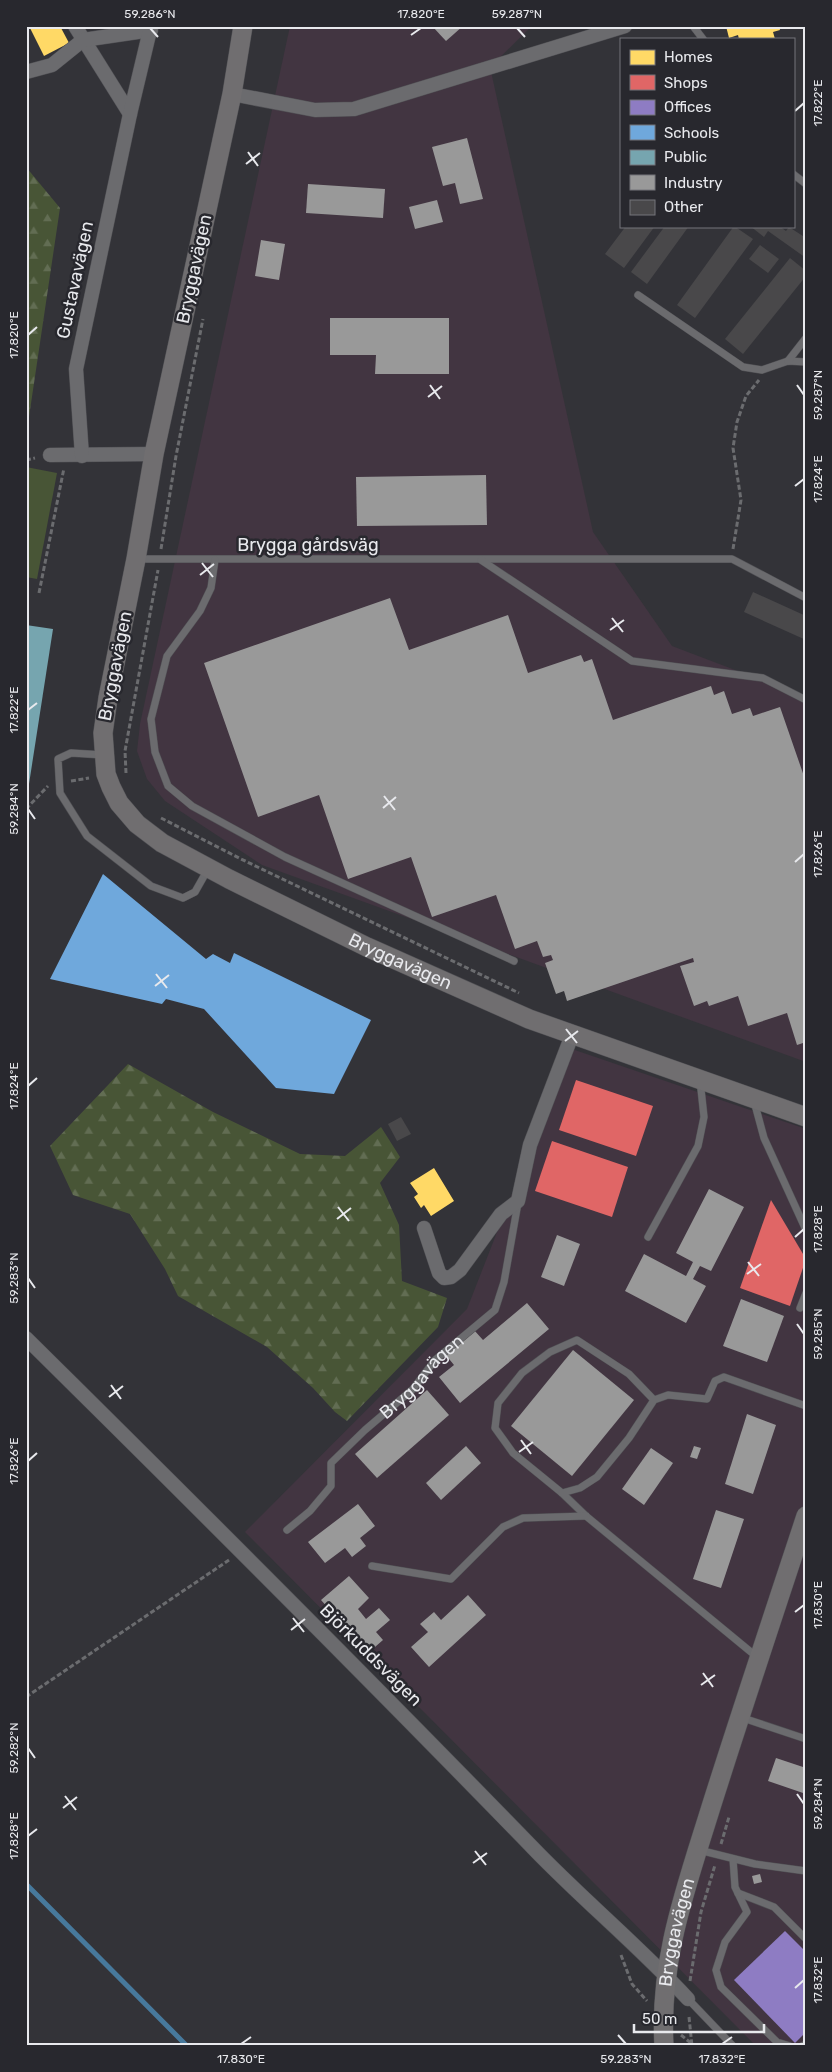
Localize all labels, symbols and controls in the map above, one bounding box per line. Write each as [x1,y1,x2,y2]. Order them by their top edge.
text: 59.286°N [124,7,176,21]
text: 17.820°E [397,7,445,21]
text: 59.287°N [492,7,542,21]
legend [620,38,794,228]
text: Homes [664,48,713,66]
text: Shops [664,74,708,92]
text: 17.822°E [811,79,825,127]
text: Offices [664,98,712,116]
text: Schools [664,124,720,142]
text: Public [664,148,707,166]
text: Industry [664,174,723,192]
text: Other [664,198,704,216]
street label: Bryggavägen [172,212,216,326]
street label: Gustavavägen [52,219,98,341]
text: 17.820°E [7,311,21,359]
text: 59.287°N [811,370,825,420]
text: 17.824°E [811,455,825,503]
street label: Brygga gårdsväg [237,534,379,556]
street label: Bryggavägen [94,609,136,723]
text: 17.822°E [7,686,21,734]
text: 59.284°N [7,783,21,835]
text: 17.826°E [811,830,825,878]
street label: Bryggavägen [345,929,455,994]
text: 17.824°E [7,1062,21,1110]
text: 17.828°E [811,1205,825,1253]
text: 59.283°N [7,1252,21,1304]
text: 59.285°N [811,1308,825,1360]
street label: Bryggavägen [375,1330,468,1424]
text: 17.826°E [7,1437,21,1485]
text: 17.830°E [811,1581,825,1629]
street label: Björkuddsvägen [315,1599,427,1711]
text: 59.282°N [7,1722,21,1774]
text: 59.284°N [811,1778,825,1830]
text: 17.828°E [7,1812,21,1860]
street label: Bryggavägen [654,1875,699,1988]
text: 17.832°E [811,1956,825,2004]
scale bar [634,2002,764,2034]
text: 50 m [642,2010,677,2028]
text: 17.830°E [217,2052,265,2066]
text: 59.283°N [600,2052,652,2066]
text: 17.832°E [698,2052,746,2066]

